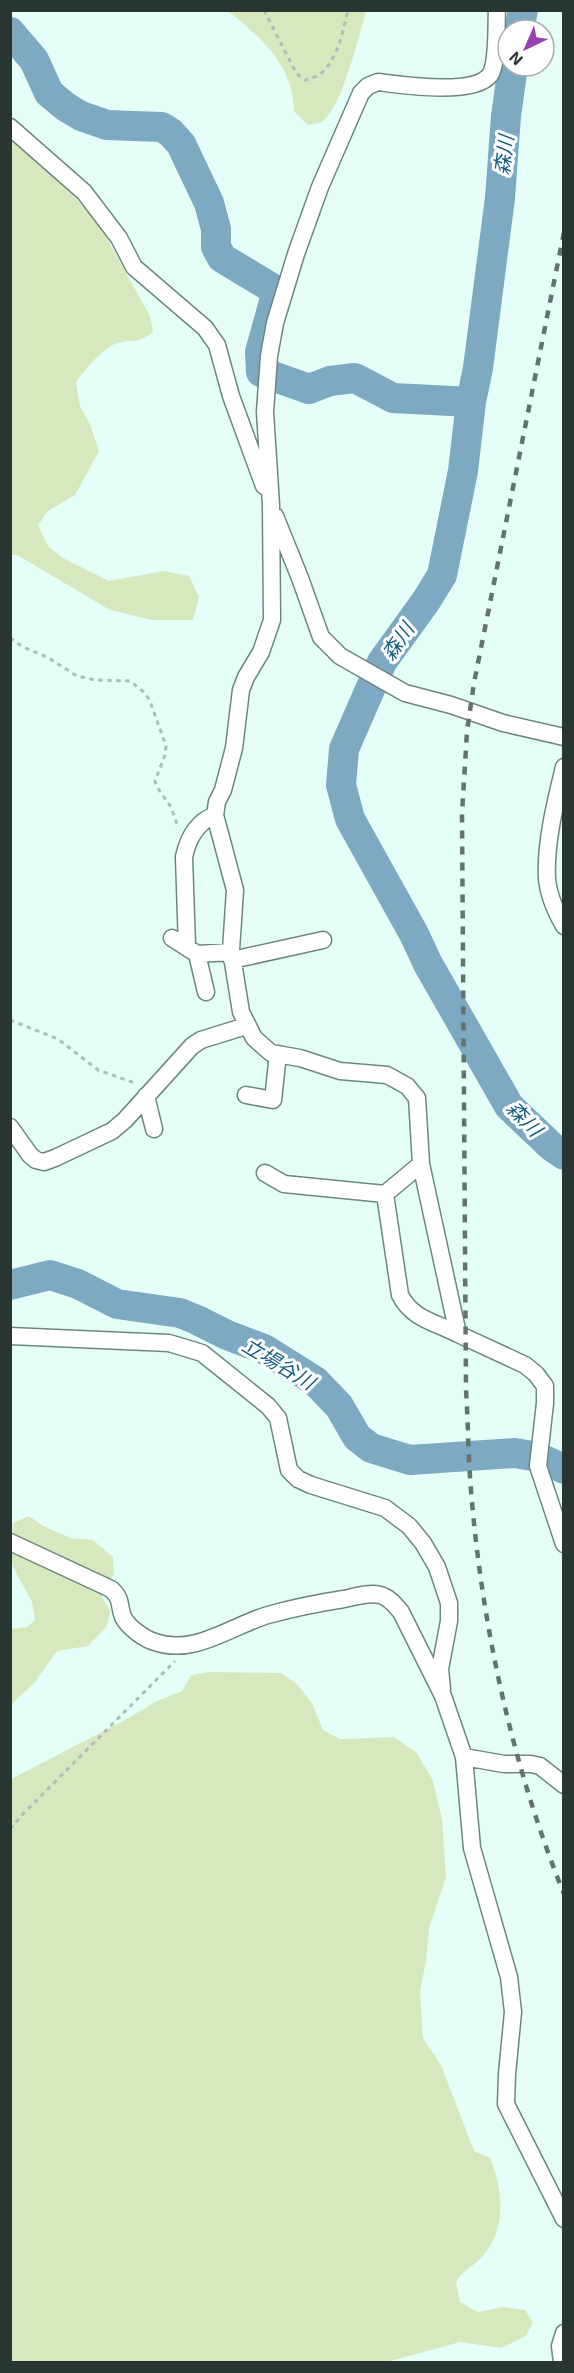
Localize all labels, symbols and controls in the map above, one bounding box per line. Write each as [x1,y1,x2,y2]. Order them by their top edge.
north arrow [496,18,556,78]
text: N [504,48,526,70]
water label: 森川 [489,132,518,176]
water label: 森川 [376,616,419,664]
water label: 森川 [502,1095,549,1142]
water label: 立場谷川 [239,1332,321,1395]

